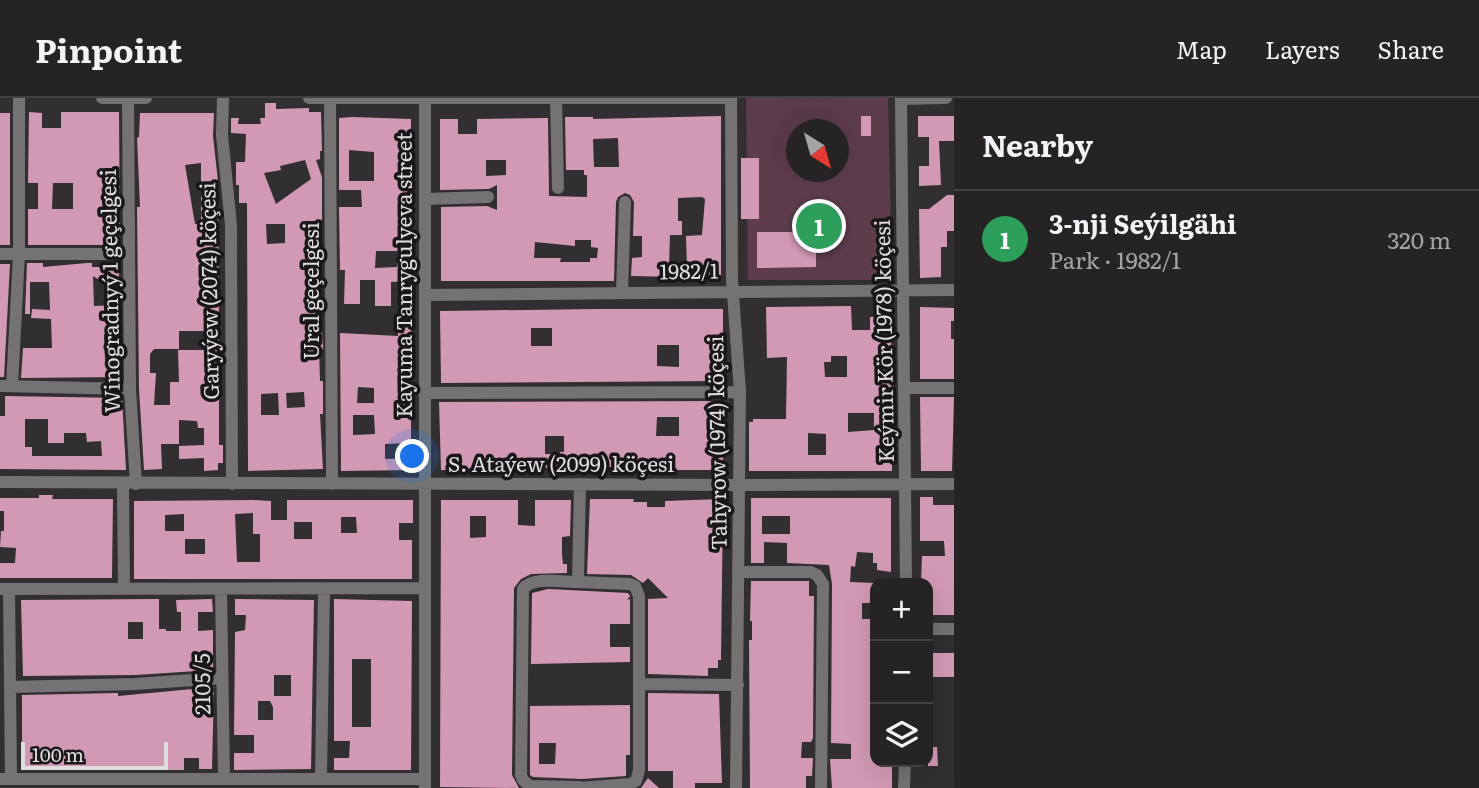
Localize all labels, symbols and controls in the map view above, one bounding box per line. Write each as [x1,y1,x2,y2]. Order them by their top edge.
text: Pinpoint [35,24,182,73]
text: Map [1176,31,1227,66]
text: Layers [1265,31,1339,66]
text: Share [1377,31,1444,66]
north arrow [786,119,849,182]
text: Nearby [982,122,1093,166]
street label: Kayuma Tanrygulyeva street [387,132,418,418]
street label: Winogradnyý 1 geçelgesi [91,169,126,413]
street label: Garyýew (2074) köçesi [190,182,225,400]
pin: 1 [796,200,842,252]
text: 3-nji Seýilgähi [1049,203,1237,242]
street label: Keýmir Kör (1978) köçesi [865,219,900,463]
street label: Ural geçelgesi [294,222,325,360]
text: 1 [1000,222,1010,256]
text: 320 m [1387,222,1451,256]
text: Park · 1982/1 [1049,242,1181,276]
street label: 1982/1 [659,253,719,286]
street label: Tahyrow (1974) köçesi [698,335,733,551]
your location [395,439,429,473]
street label: S. Ataýew (2099) köçesi [448,447,674,478]
map controls [870,578,933,767]
button: + [870,578,933,641]
button: − [870,641,933,704]
street label: 2105/5 [184,653,217,715]
button: layers [870,704,933,767]
scale bar [21,739,168,771]
text: 100 m [32,740,84,768]

